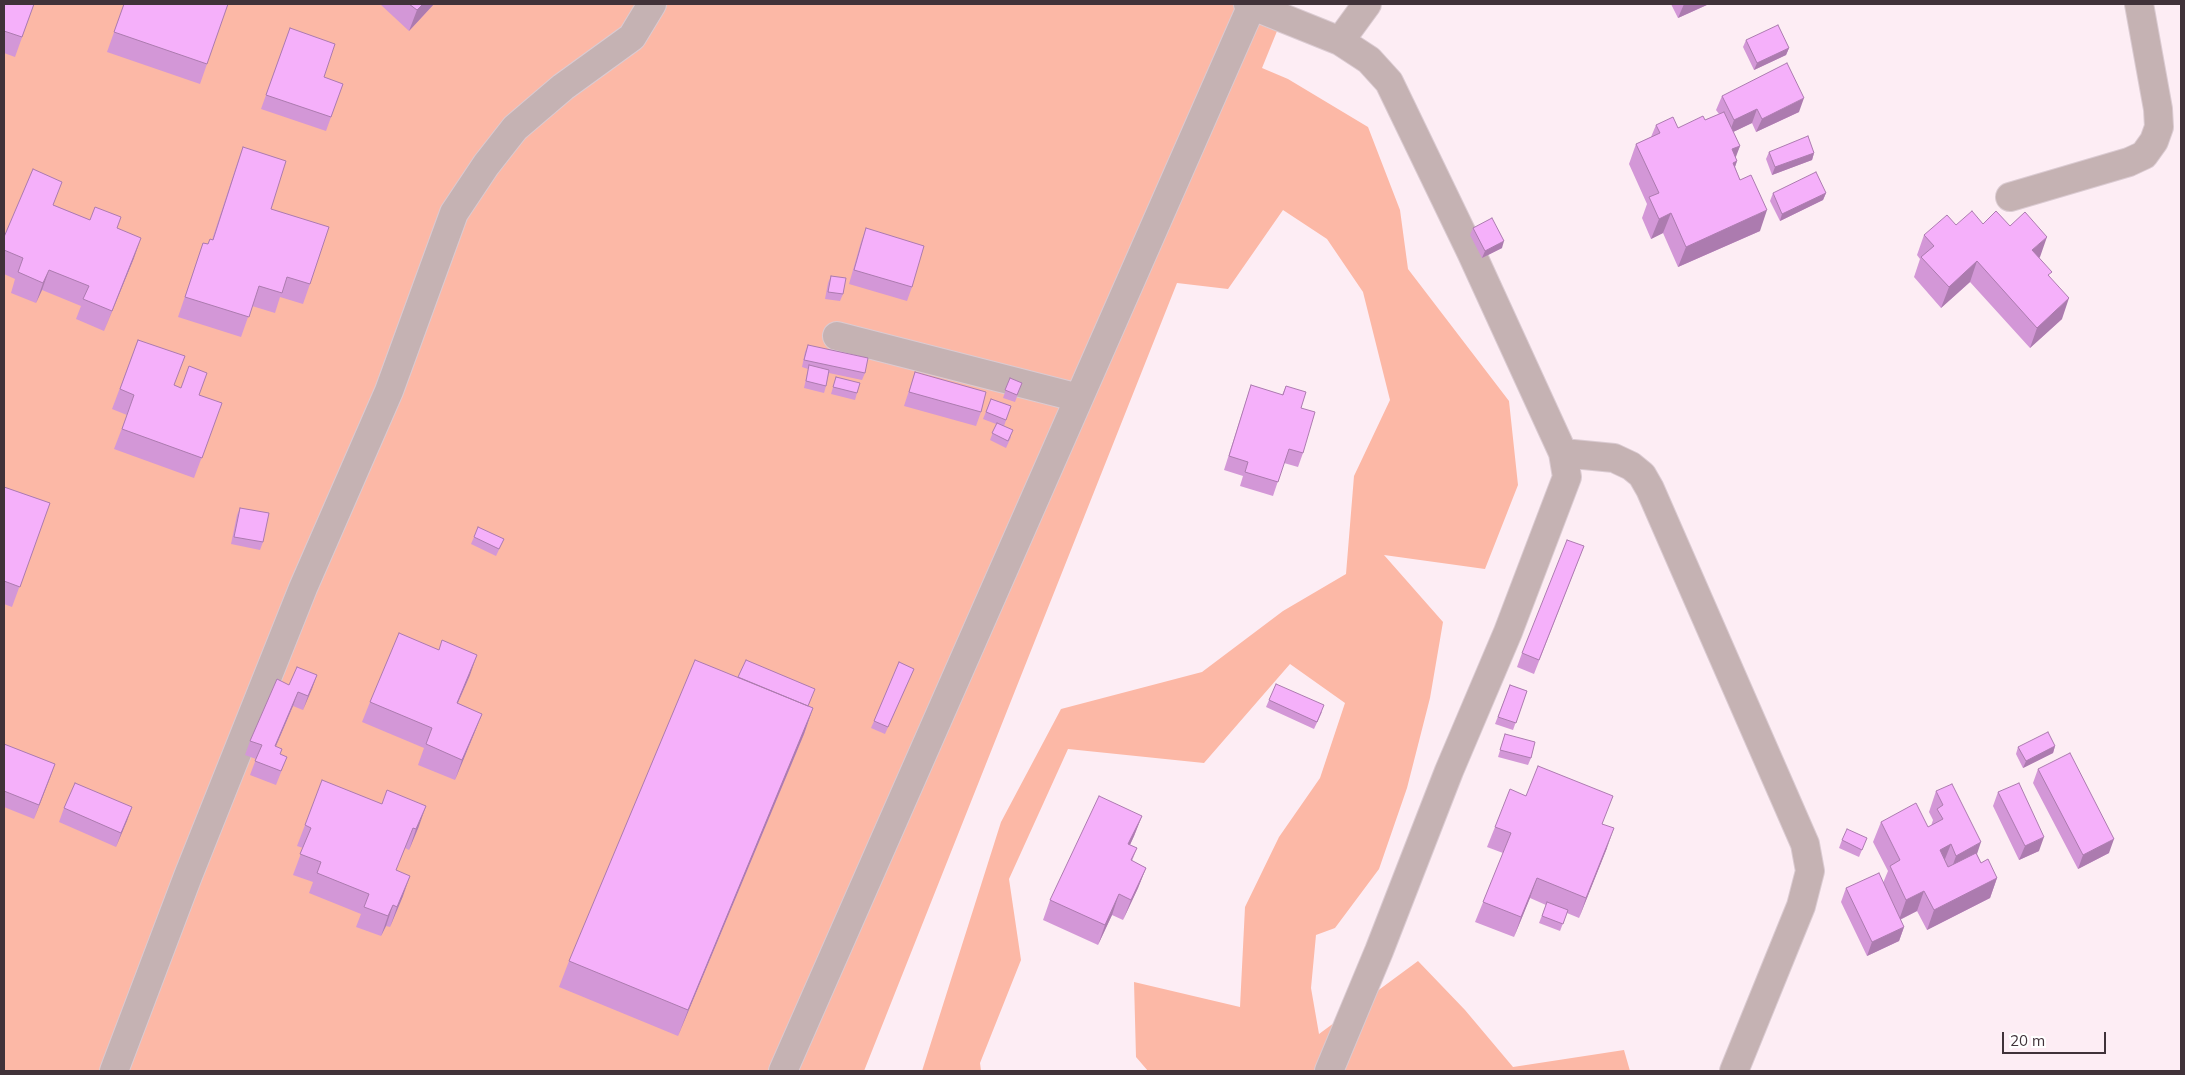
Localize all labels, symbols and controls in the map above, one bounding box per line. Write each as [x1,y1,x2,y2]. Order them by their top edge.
scale bar [2005,1022,2109,1054]
text: 20 m [2010,1031,2045,1050]

